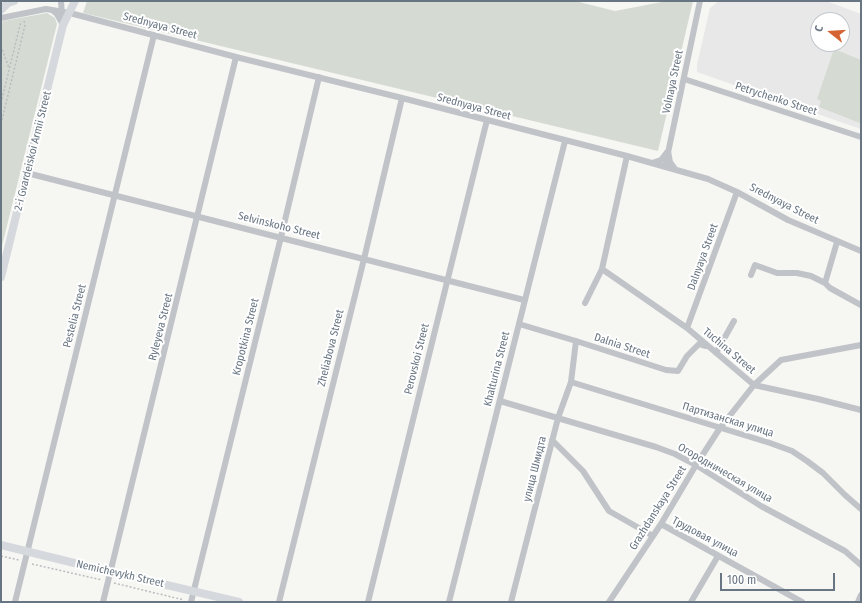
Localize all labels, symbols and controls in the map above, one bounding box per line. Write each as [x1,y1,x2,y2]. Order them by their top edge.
street label: Srednyaya Street [122,10,198,42]
north arrow [810,12,850,52]
text: С [812,24,826,33]
street label: Volnaya Street [660,49,686,115]
street label: Petrychenko Street [733,80,819,118]
street label: 2-i Gvardeiskoi Armii Street [12,90,54,212]
street label: Srednyaya Street [436,91,512,123]
street label: Srednyaya Street [747,181,821,227]
street label: Selvinskoho Street [237,209,321,243]
street label: Dalnyaya Street [685,222,721,292]
street label: Pestelia Street [61,283,89,349]
street label: Ryleyeva Street [146,292,176,362]
street label: Kropotkina Street [230,297,262,377]
street label: Zheliabova Street [315,308,347,388]
street label: Perovskoi Street [402,322,432,396]
street label: Tuchina Street [700,325,758,377]
street label: Khalturina Street [481,330,513,408]
street label: Dalnia Street [592,331,652,361]
street label: Партизанская улица [681,400,775,440]
street label: улица Шмидта [521,435,549,503]
street label: Огородническая улица [675,441,775,505]
street label: Grazhdanskaya Street [627,463,689,553]
street label: Трудовая улица [669,514,741,560]
street label: Nemichevykh Street [75,557,165,591]
scale bar [722,565,837,591]
text: 100 m [727,573,756,587]

